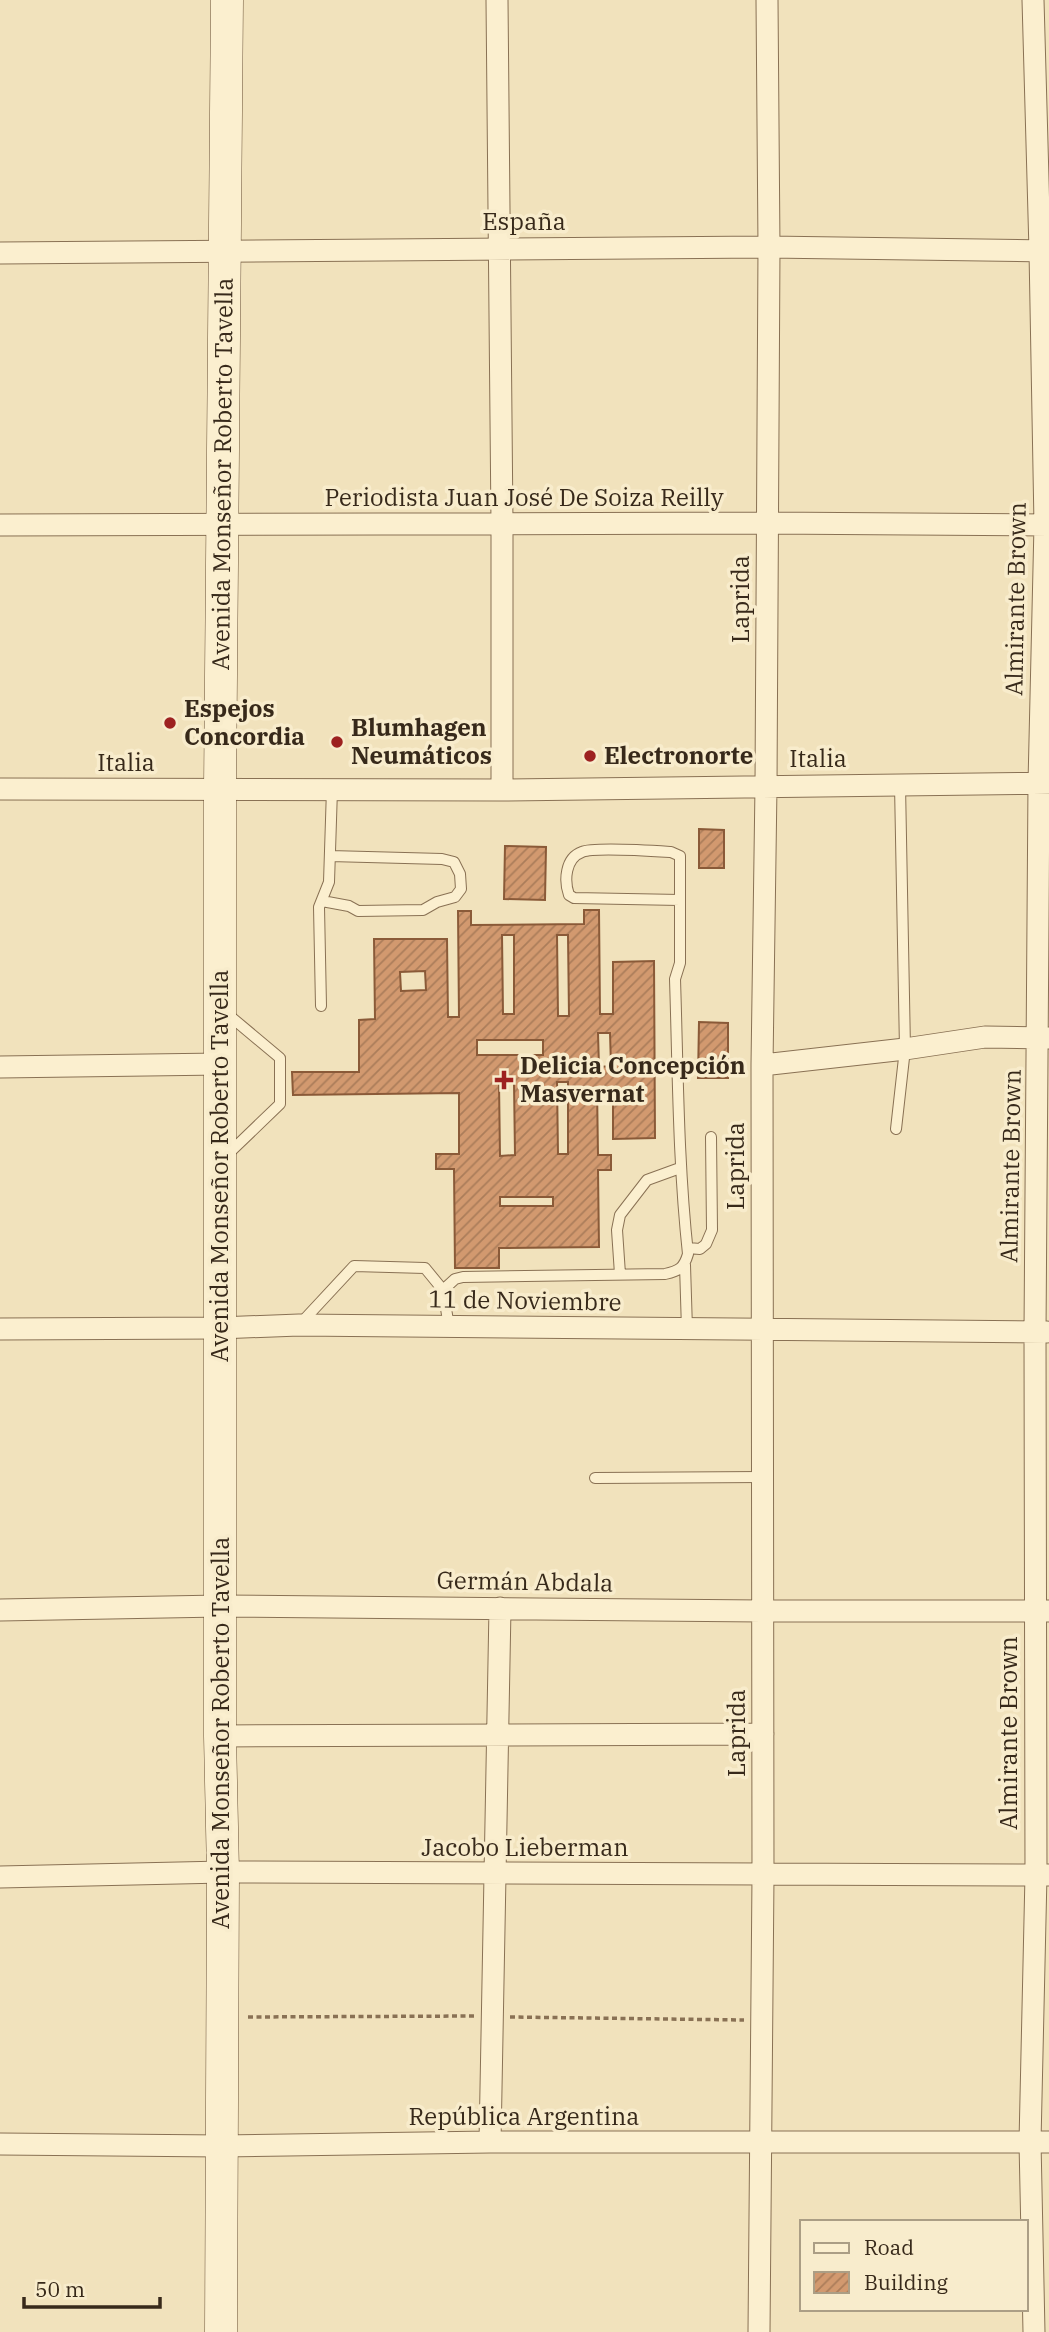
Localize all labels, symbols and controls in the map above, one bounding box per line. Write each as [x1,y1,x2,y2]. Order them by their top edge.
street label: España [482,205,566,237]
street label: Avenida Monseñor Roberto Tavella [204,278,240,671]
street label: Periodista Juan José De Soiza Reilly [324,481,724,513]
street label: Almirante Brown [997,502,1033,696]
street label: Laprida [724,555,756,643]
place label: Espejos Concordia [184,692,305,752]
place label: Blumhagen Neumáticos [351,711,492,771]
marker: Espejos Concordia [162,715,178,731]
marker: Blumhagen Neumáticos [329,734,345,750]
place label: Electronorte [604,739,753,771]
street label: Italia [789,742,847,774]
street label: Italia [97,746,155,778]
marker: Electronorte [582,748,598,764]
street label: Avenida Monseñor Roberto Tavella [203,970,235,1362]
place label: Delicia Concepción Masvernat [520,1049,746,1109]
street label: Almirante Brown [992,1069,1028,1263]
marker: Delicia Concepción Masvernat [494,1070,514,1090]
street label: Laprida [719,1122,751,1210]
street label: 11 de Noviembre [428,1282,622,1318]
street label: Avenida Monseñor Roberto Tavella [204,1537,236,1929]
street label: Germán Abdala [436,1563,614,1599]
street label: Almirante Brown [992,1636,1024,1830]
street label: Laprida [720,1689,752,1777]
street label: Jacobo Lieberman [421,1831,629,1863]
street label: República Argentina [409,2100,639,2132]
legend [800,2220,1028,2311]
text: Road [864,2233,914,2261]
scale bar [24,2266,161,2310]
text: Building [864,2268,949,2296]
text: 50 m [35,2275,85,2303]

